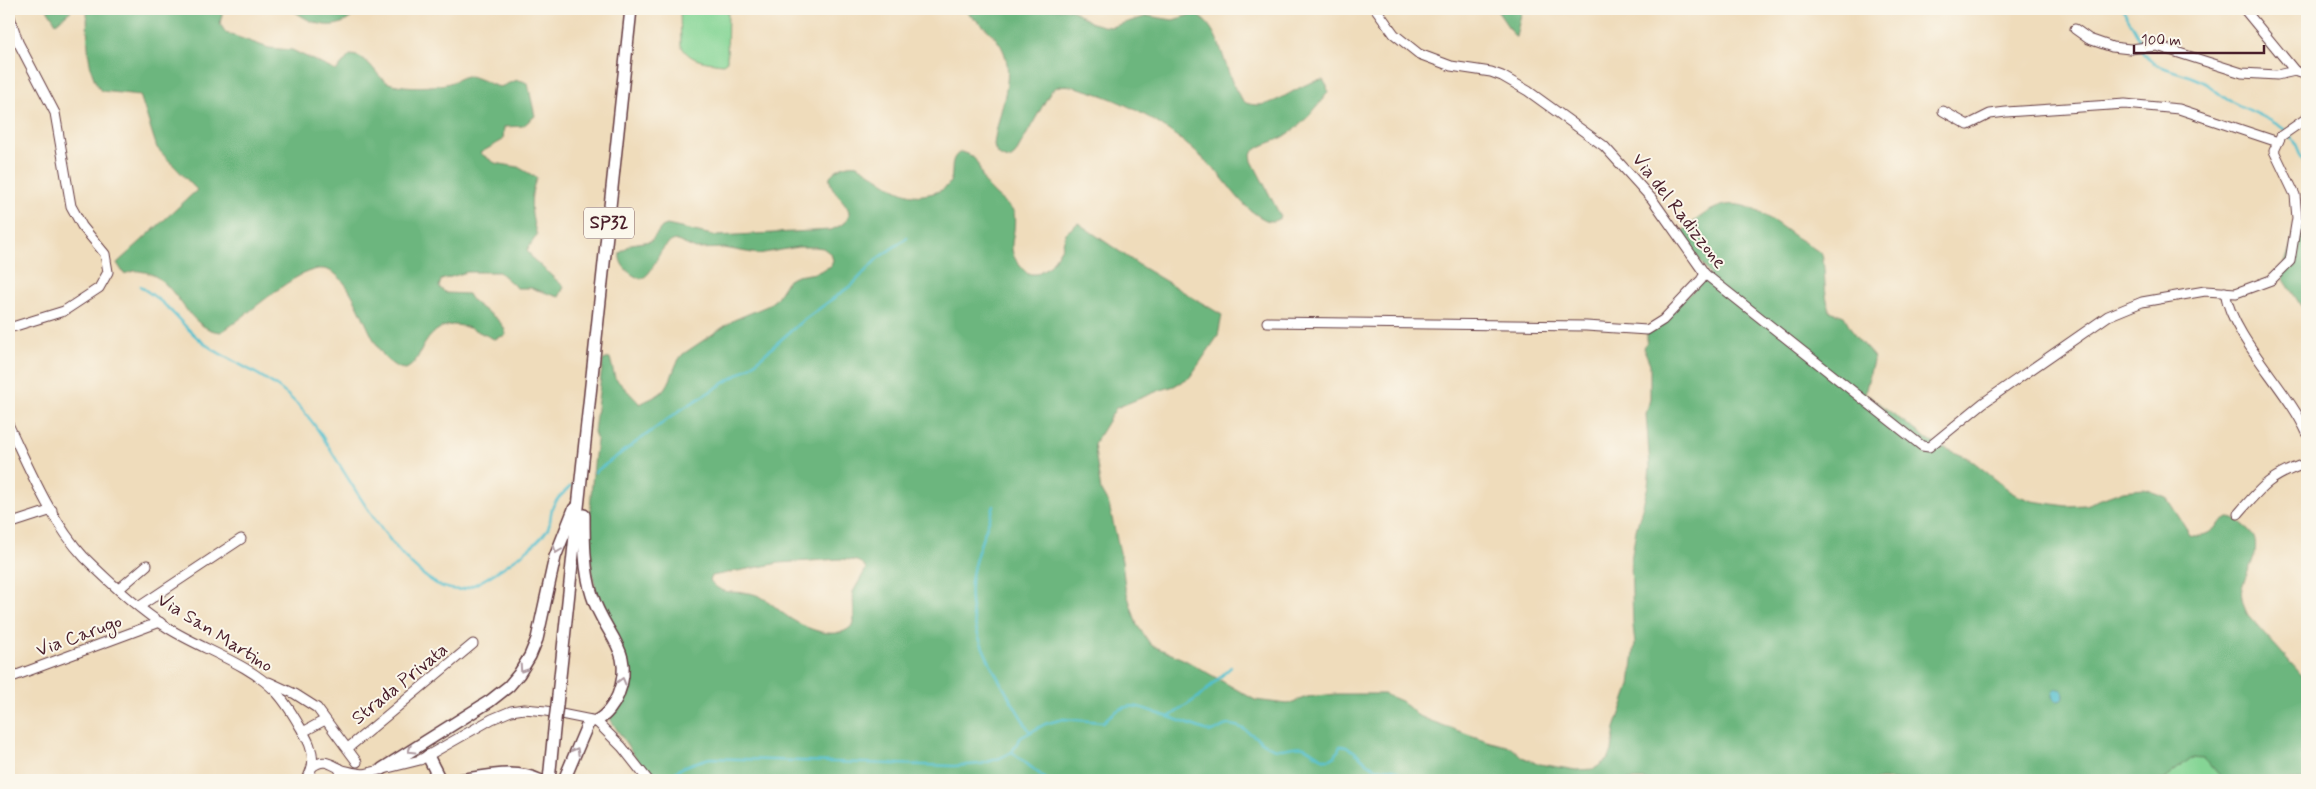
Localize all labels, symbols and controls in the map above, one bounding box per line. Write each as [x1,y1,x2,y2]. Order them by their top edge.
scale bar [2134,22,2264,54]
text: 100 m [2141,31,2181,51]
street label: Via del Radizzone [1626,148,1732,274]
road number: SP32 [584,208,634,238]
one-way arrow [553,545,564,554]
street label: Via San Martino [152,587,278,679]
street label: Via Carugo [32,609,126,665]
street label: Strada Privata [347,637,453,731]
one-way arrow [519,663,529,672]
one-way arrow [616,677,627,686]
one-way arrow [408,744,417,753]
one-way arrow [569,747,579,756]

